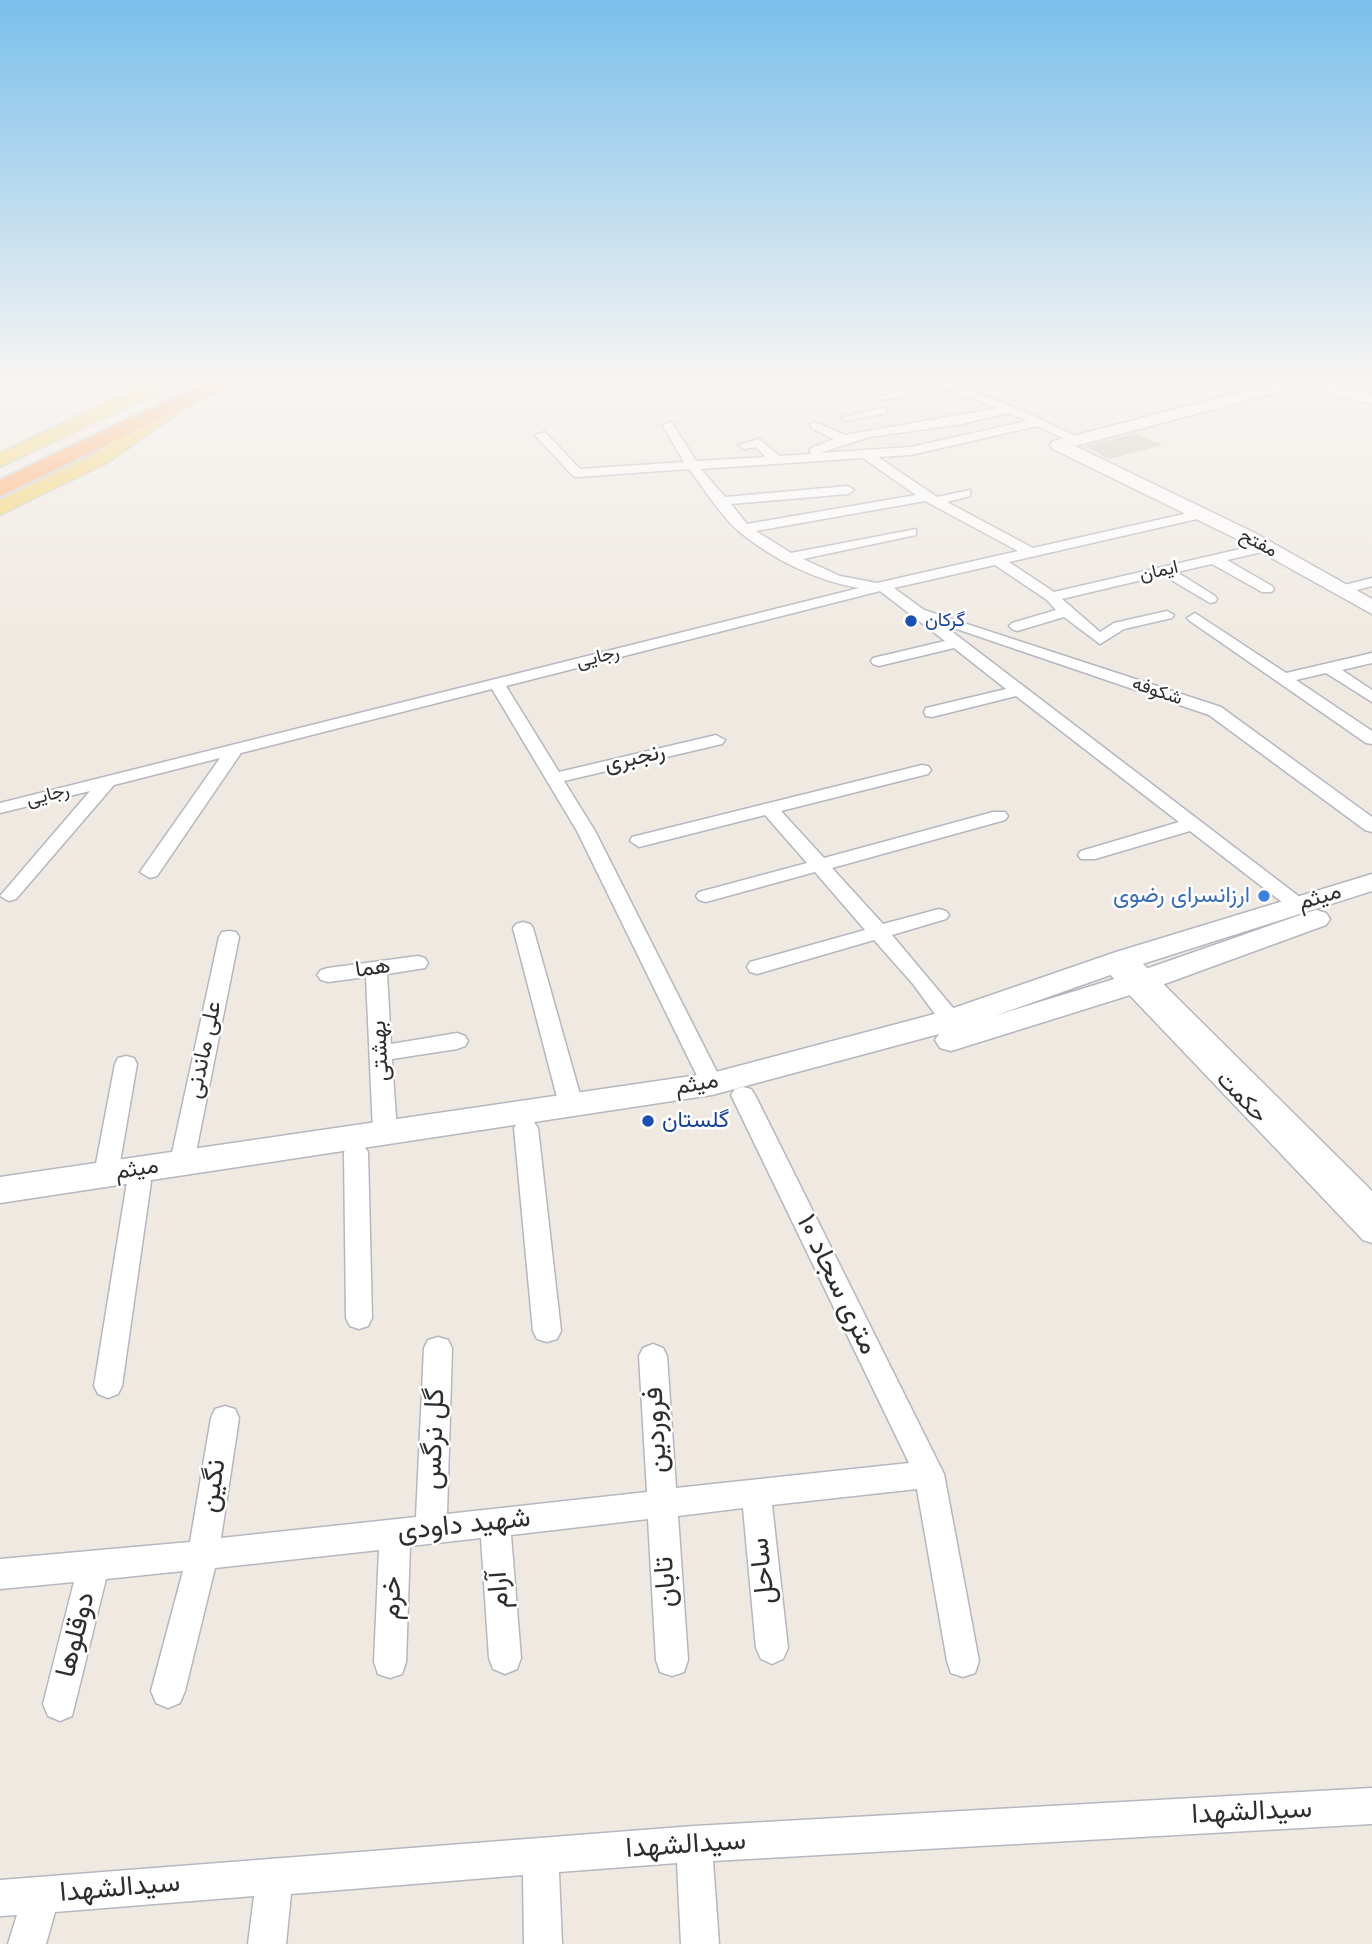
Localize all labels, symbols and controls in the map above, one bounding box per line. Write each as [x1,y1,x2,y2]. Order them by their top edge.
street label: مفتح [1235,525,1281,563]
street label: ایمان [1137,557,1181,587]
place label: گرکان [925,610,965,632]
marker: گرکان [903,613,919,629]
street label: رجایی [574,642,622,674]
street label: شکوفه [1129,673,1185,711]
street label: رنجبری [602,739,668,779]
street label: رجایی [24,780,72,812]
street label: میثم [1295,878,1345,918]
place label: ارزانسرای رضوی [1113,882,1250,910]
marker: ارزانسرای رضوی [1256,888,1272,904]
street label: هما [354,953,392,985]
street label: علی ماندنی [181,999,229,1101]
street label: بهشتی [366,1020,396,1082]
street label: حکمت [1210,1066,1272,1130]
street label: میثم [673,1068,721,1102]
place label: گلستان [662,1107,729,1135]
marker: گلستان [640,1113,656,1129]
street label: میثم [113,1153,161,1187]
street label: ۱۰ متری سجاد [788,1209,884,1361]
street label: فروردین [638,1386,676,1474]
street label: گل نرگس [416,1388,454,1490]
street label: نگین [193,1457,235,1515]
street label: شهید داودی [396,1502,532,1550]
street label: ساحل [744,1536,784,1606]
street label: تابان [648,1555,686,1609]
street label: آرام [482,1570,518,1610]
street label: خرم [375,1575,411,1621]
street label: دوقلوها [50,1589,104,1681]
street label: سیدالشهدا [1191,1793,1313,1833]
street label: سیدالشهدا [625,1825,747,1867]
street label: سیدالشهدا [58,1867,182,1911]

